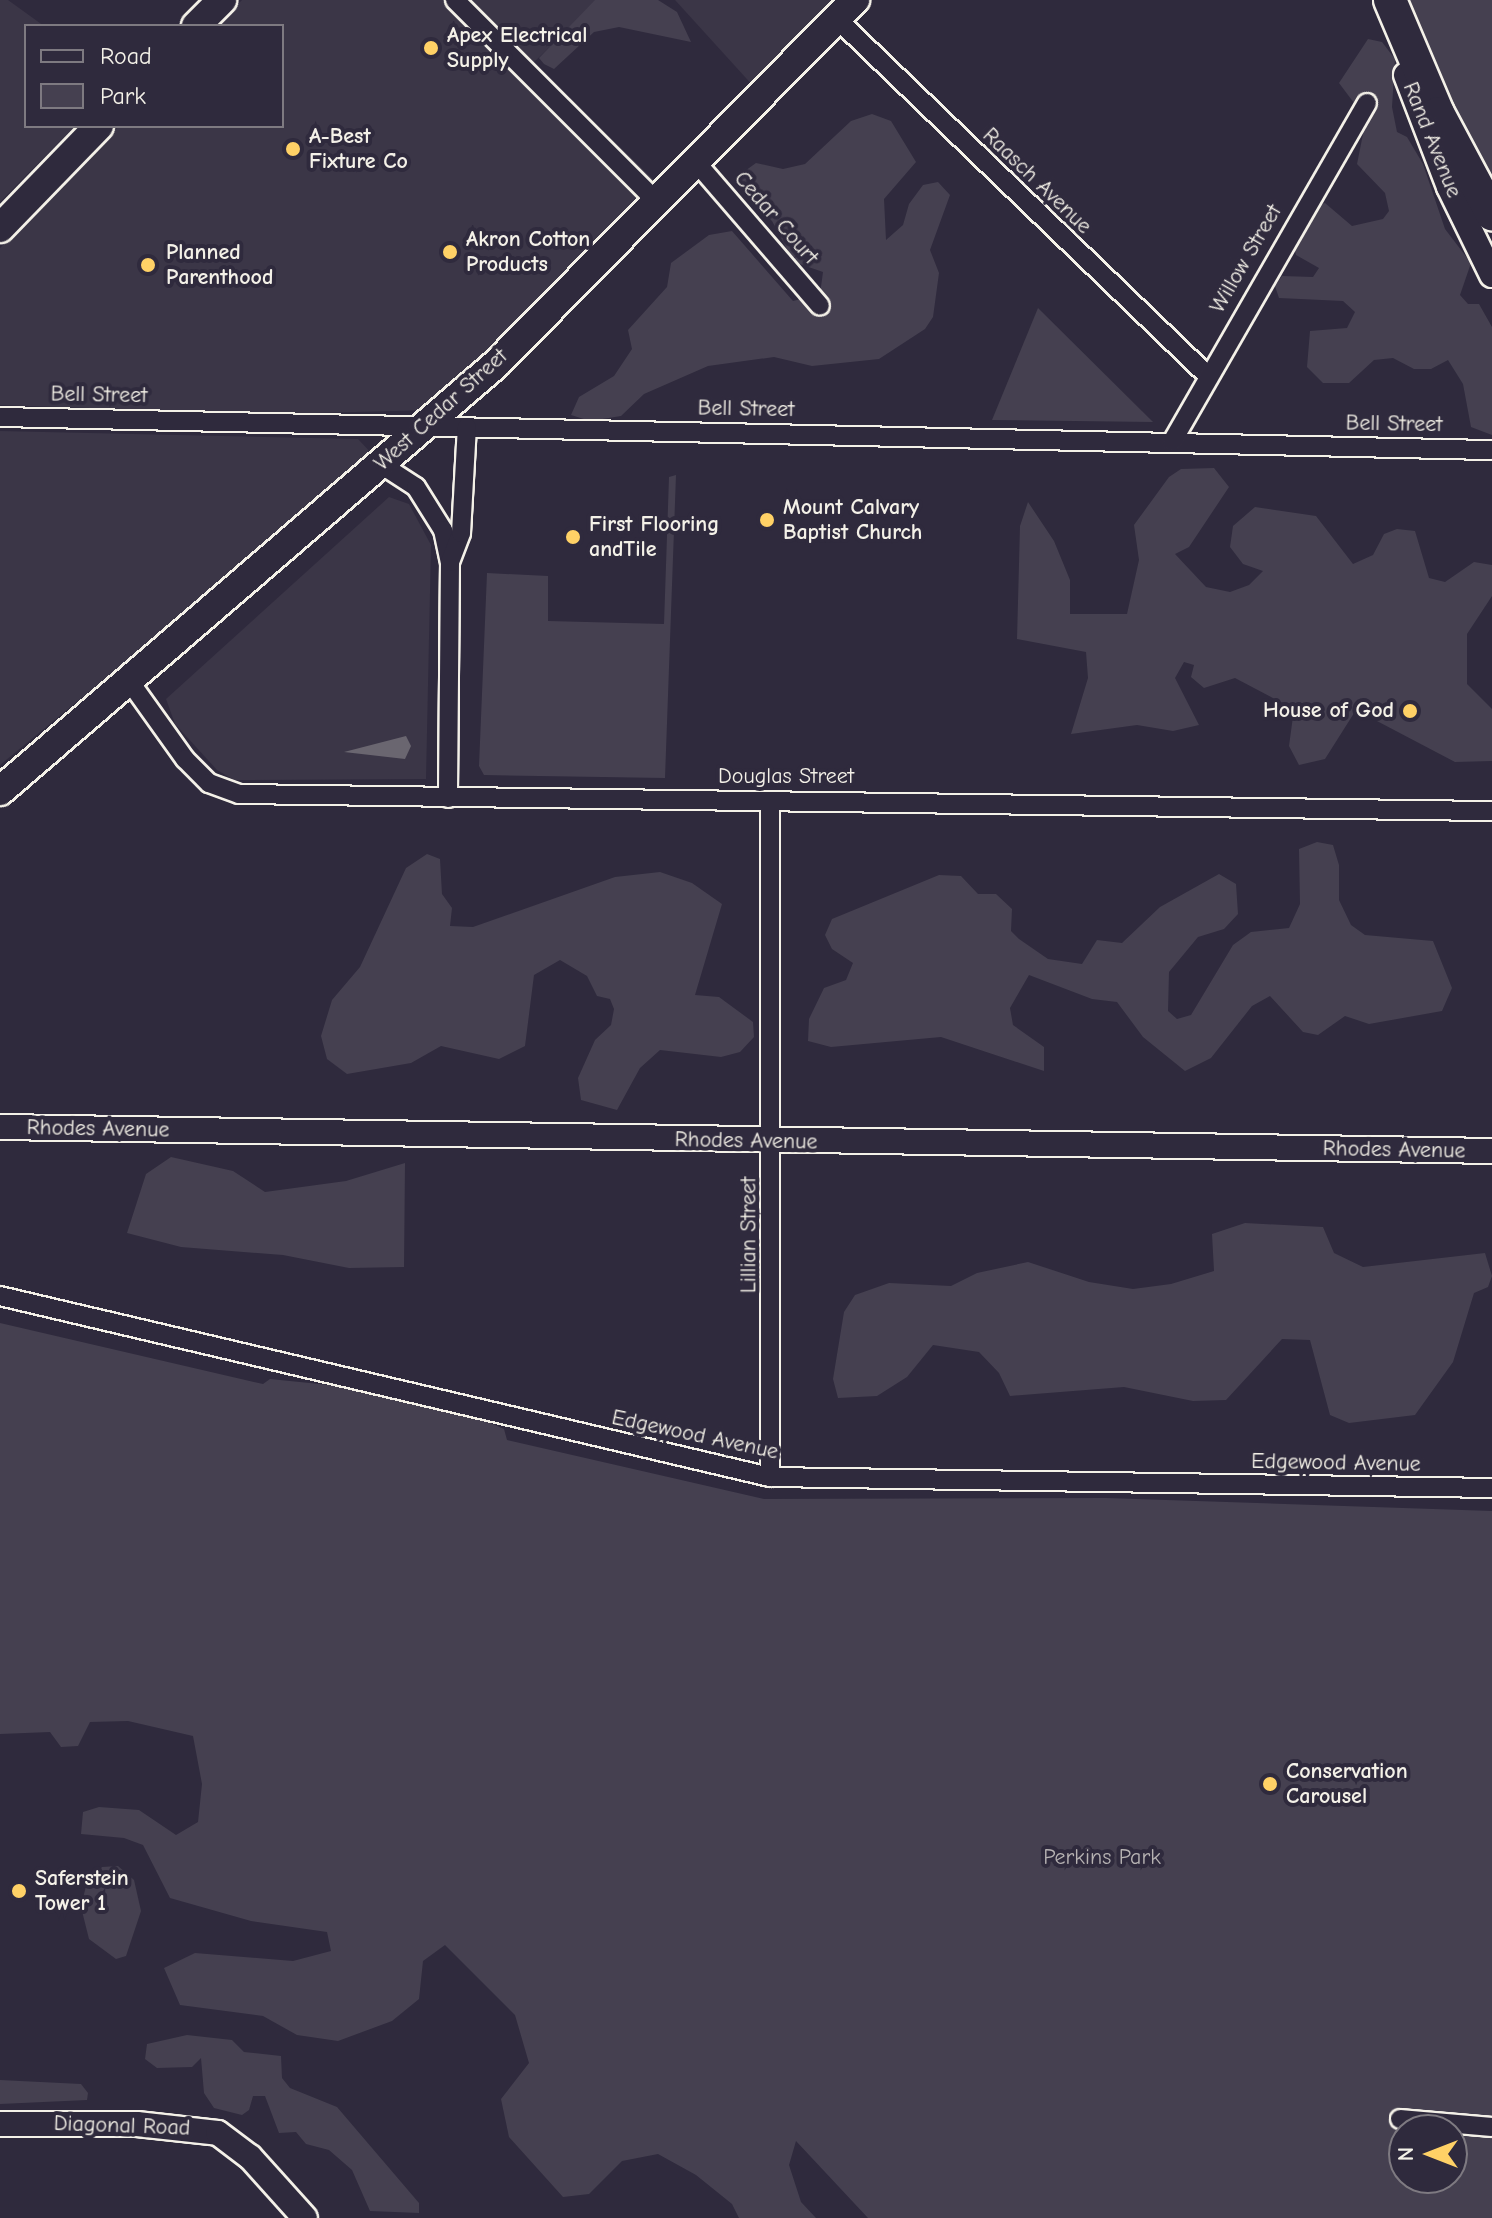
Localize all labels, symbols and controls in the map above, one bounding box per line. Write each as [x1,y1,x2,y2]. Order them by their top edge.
place label: Apex Electrical Supply [447,22,588,74]
legend [24,24,284,128]
marker: Apex Electrical Supply [422,39,440,57]
text: Road [100,42,152,70]
street label: Rand Avenue [1397,78,1467,202]
text: Park [100,82,146,110]
street label: Raasch Avenue [977,122,1097,240]
place label: A-Best Fixture Co [309,123,408,174]
marker: A-Best Fixture Co [284,140,302,158]
street label: Cedar Court [728,166,824,270]
street label: Willow Street [1204,200,1288,318]
place label: Akron Cotton Products [466,226,590,278]
place label: Planned Parenthood [166,239,273,290]
marker: Akron Cotton Products [441,243,459,261]
marker: Planned Parenthood [137,254,159,276]
street label: West Cedar Street [369,343,513,477]
street label: Bell Street [50,381,148,409]
street label: Bell Street [697,395,795,423]
street label: Bell Street [1345,410,1443,438]
place label: Mount Calvary Baptist Church [783,494,922,546]
place label: First Flooring andTile [589,511,719,562]
marker: Mount Calvary Baptist Church [758,511,776,529]
marker: First Flooring andTile [564,528,582,546]
place label: House of God [1263,698,1394,724]
marker: House of God [1401,702,1419,720]
street label: Douglas Street [718,764,854,790]
street label: Rhodes Avenue [26,1115,170,1143]
street label: Rhodes Avenue [674,1127,818,1155]
street label: Rhodes Avenue [1322,1136,1466,1164]
street label: Lillian Street [736,1177,762,1293]
street label: Edgewood Avenue [609,1404,781,1466]
street label: Edgewood Avenue [1251,1448,1421,1478]
place label: Conservation Carousel [1286,1758,1408,1810]
marker: Conservation Carousel [1261,1775,1279,1793]
park label: Perkins Park [1043,1845,1161,1871]
place label: Saferstein Tower 1 [35,1865,129,1916]
marker: Saferstein Tower 1 [10,1882,28,1900]
street label: Diagonal Road [53,2110,191,2142]
north arrow [1388,2114,1468,2194]
text: N [1393,2147,1419,2161]

